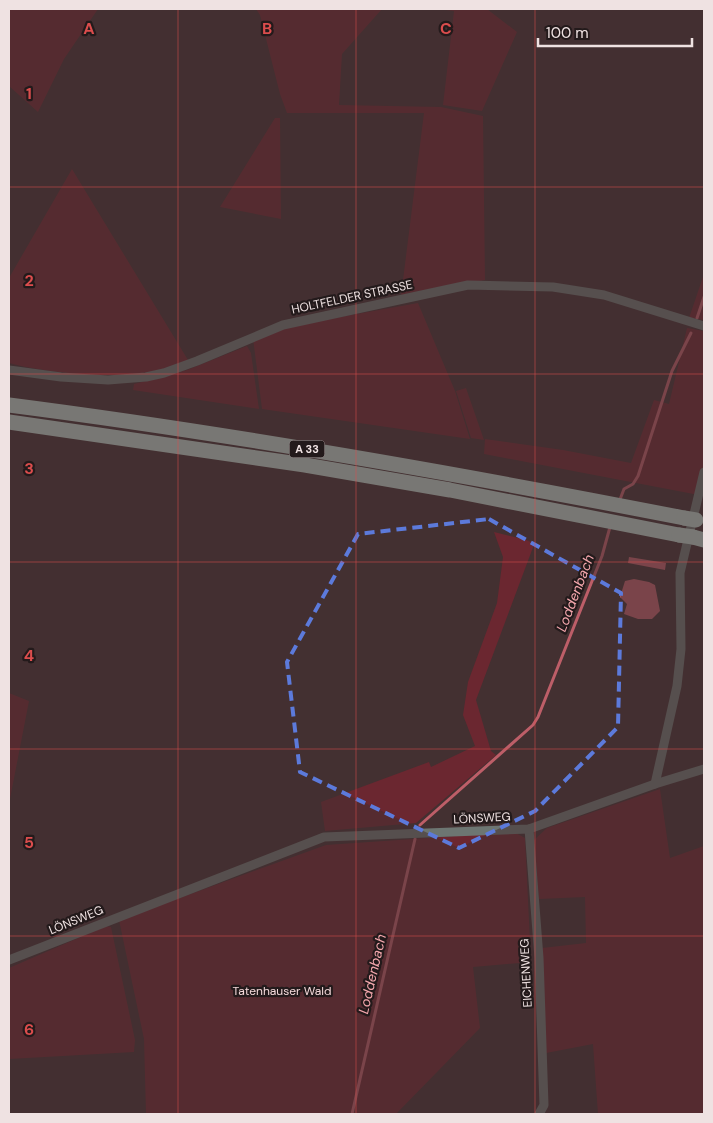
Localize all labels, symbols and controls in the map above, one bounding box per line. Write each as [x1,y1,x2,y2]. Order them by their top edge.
scale bar [538,15,692,47]
text: A [83,18,95,39]
text: B [262,18,272,39]
text: C [440,18,452,39]
text: 100 m [546,23,589,43]
text: 1 [26,83,32,104]
text: 2 [24,270,34,291]
street label: HOLTFELDER STRASSE [290,276,414,318]
road number: A 33 [290,440,324,458]
text: 3 [24,458,34,479]
water label: Loddenbach [552,552,598,634]
text: 4 [24,645,34,666]
street label: LÖNSWEG [453,809,511,827]
text: 5 [24,832,34,853]
street label: LÖNSWEG [46,902,106,938]
water label: Loddenbach [354,932,390,1016]
street label: EICHENWEG [516,938,536,1008]
park label: Tatenhauser Wald [233,983,331,999]
text: 6 [24,1019,34,1040]

